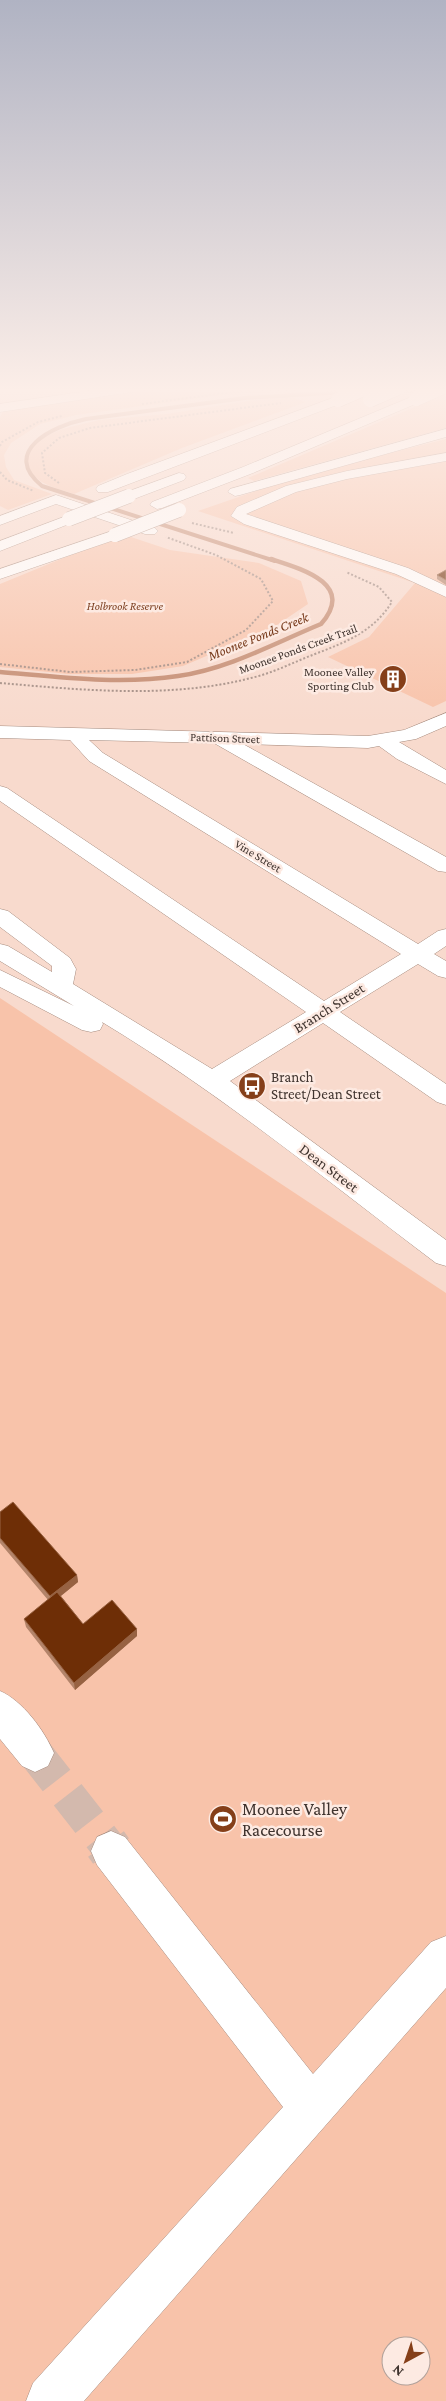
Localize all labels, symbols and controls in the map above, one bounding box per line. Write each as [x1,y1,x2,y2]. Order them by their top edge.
park label: Holbrook Reserve [87,599,164,613]
water label: Moonee Ponds Creek [205,608,311,664]
street label: Moonee Ponds Creek Trail [237,621,359,677]
building icon: Moonee Valley Sporting Club [378,664,408,694]
place label: Moonee Valley Sporting Club [304,665,374,693]
street label: Pattison Street [190,730,261,746]
street label: Vine Street [232,837,285,876]
street label: Branch Street [291,979,368,1036]
place label: Branch Street/Dean Street [271,1069,382,1102]
bus stop icon: Branch Street/Dean Street [237,1071,267,1101]
street label: Dean Street [296,1141,362,1196]
place label: Moonee Valley Racecourse [242,1799,348,1840]
sports icon: Moonee Valley Racecourse [208,1804,238,1834]
north arrow [381,2336,431,2386]
text: N [388,2361,406,2380]

